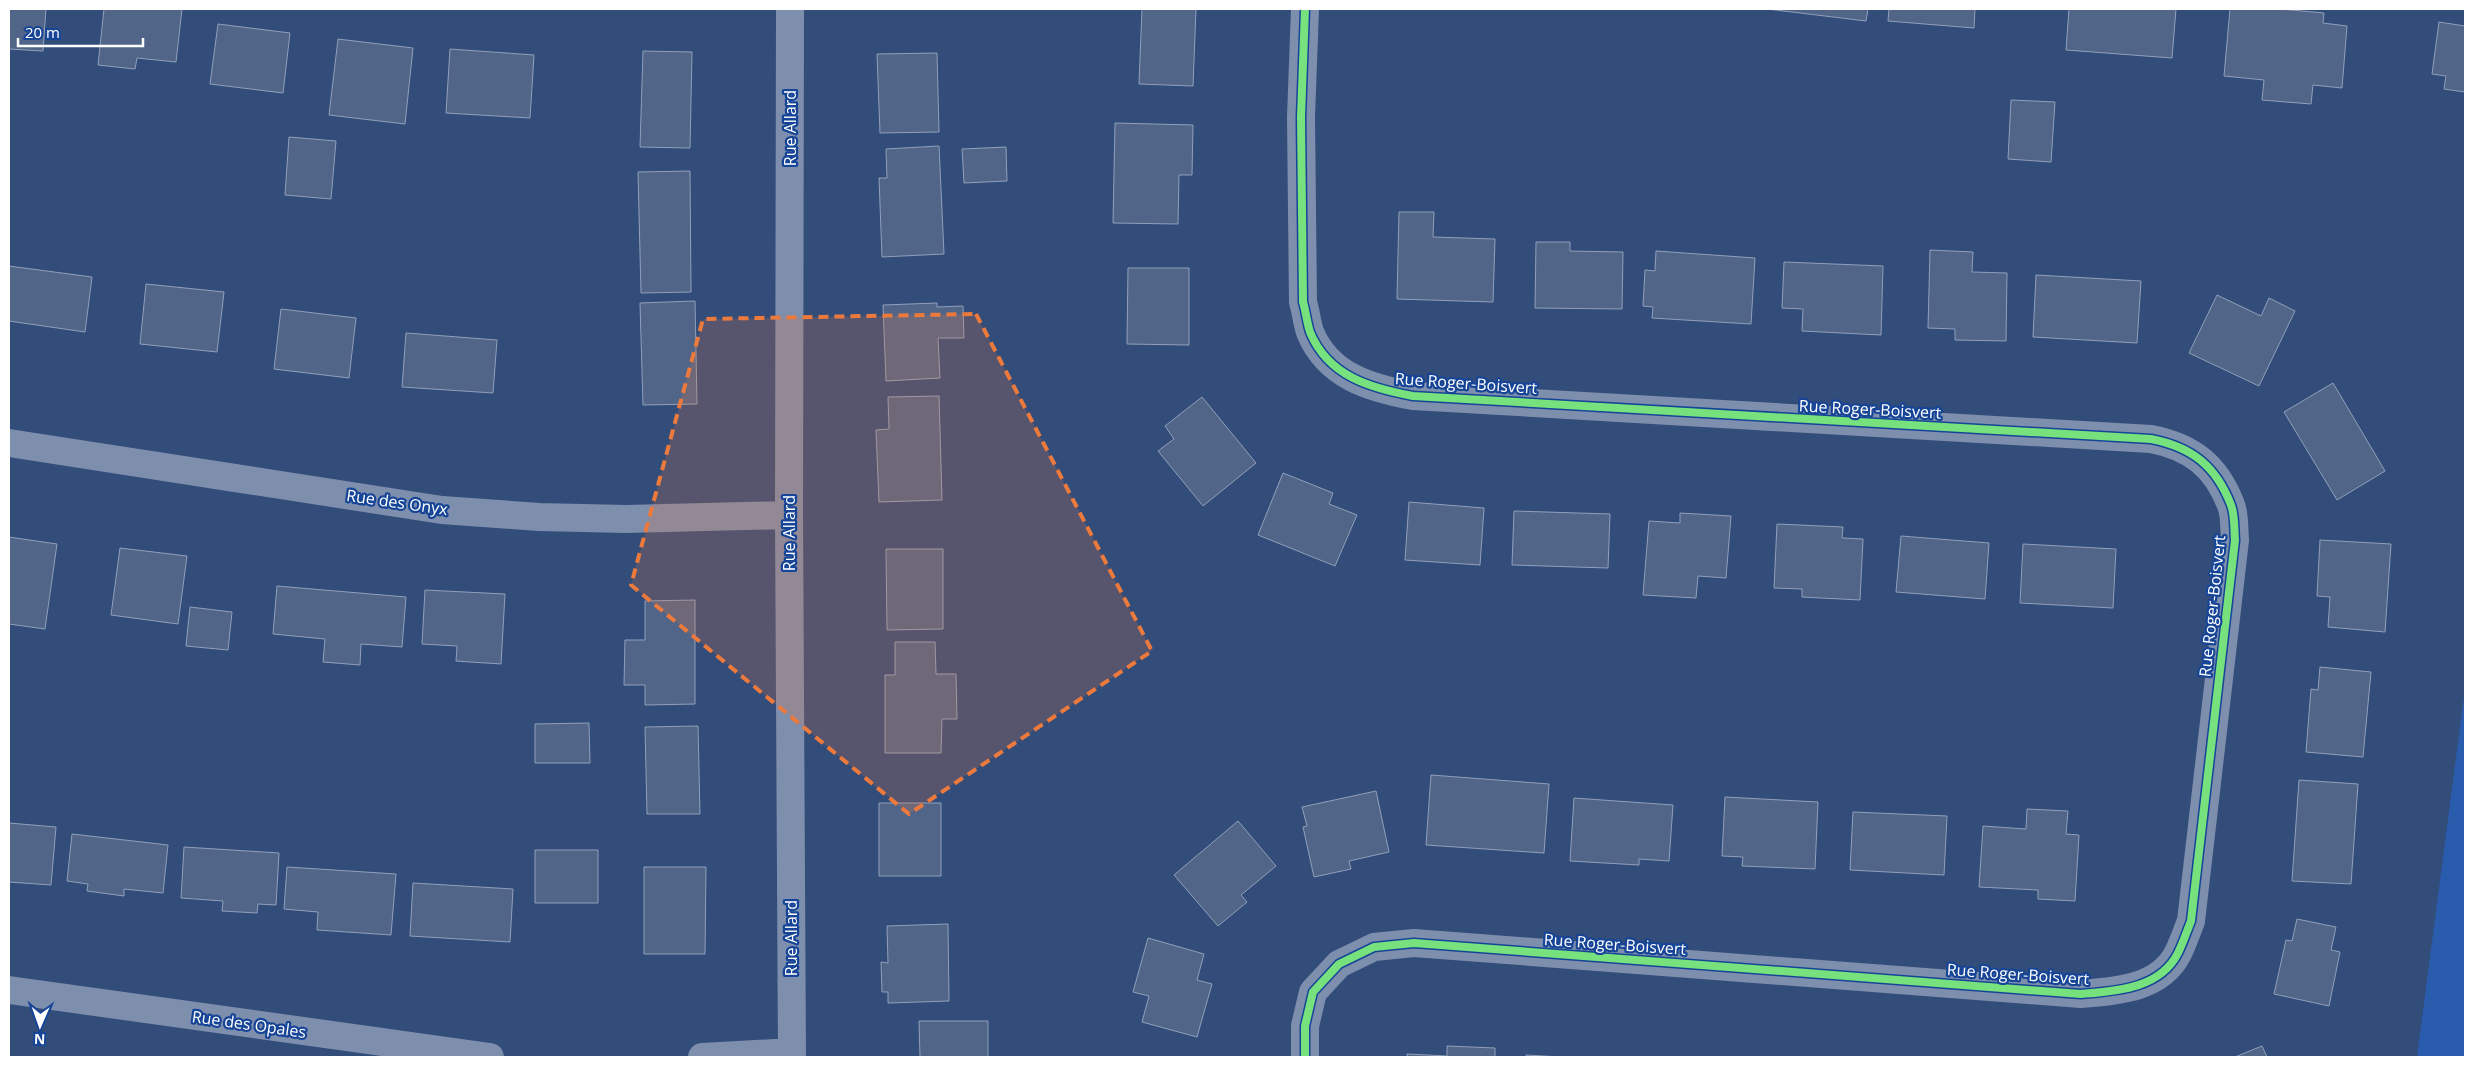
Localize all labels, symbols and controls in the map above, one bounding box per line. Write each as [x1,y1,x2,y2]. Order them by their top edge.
scale bar [18,15,142,47]
text: 20 m [25,22,60,42]
street label: Rue Allard [779,90,801,166]
street label: Rue Roger-Boisvert [1394,367,1538,399]
street label: Rue Roger-Boisvert [1798,394,1942,424]
street label: Rue des Onyx [345,484,450,520]
street label: Rue Allard [778,495,800,571]
street label: Rue Roger-Boisvert [2194,534,2230,678]
street label: Rue Allard [780,900,802,976]
street label: Rue Roger-Boisvert [1543,928,1687,960]
street label: Rue Roger-Boisvert [1946,958,2090,990]
north arrow [15,1001,65,1051]
street label: Rue des Opales [190,1005,308,1043]
text: N [34,1030,46,1049]

